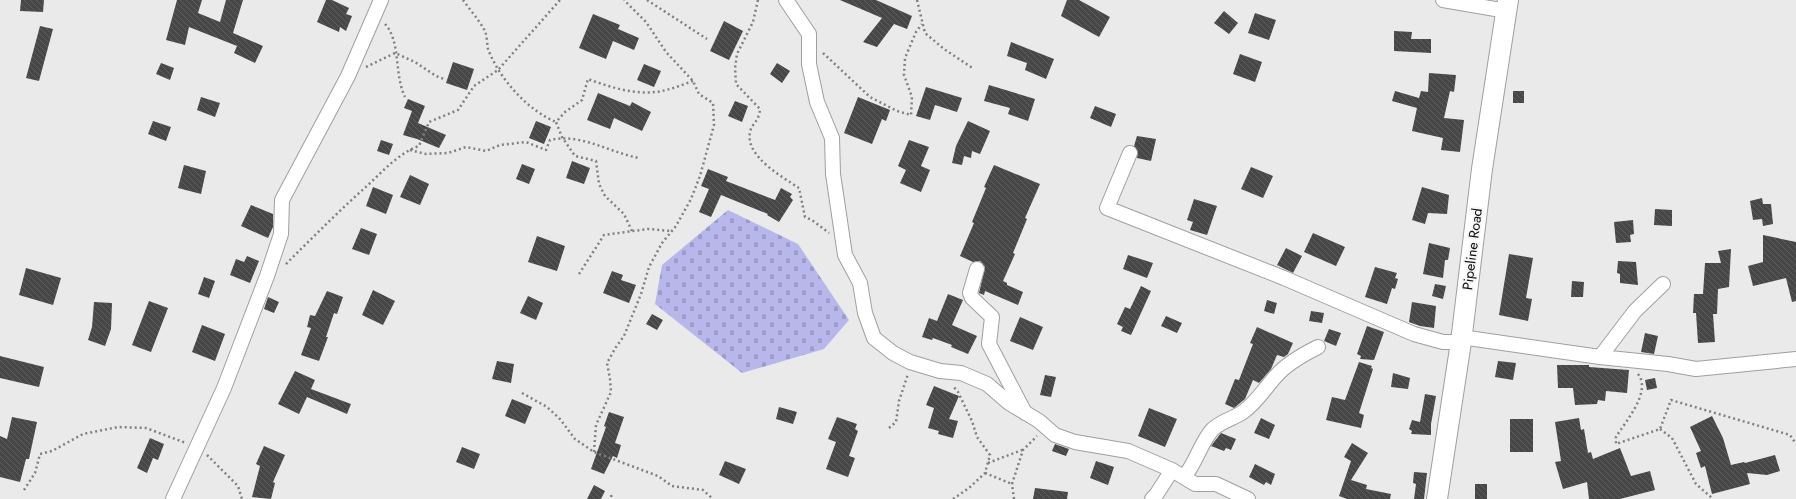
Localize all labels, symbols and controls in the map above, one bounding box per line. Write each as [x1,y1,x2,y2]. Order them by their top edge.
street label: Pipeline Road [1457,207,1487,291]

